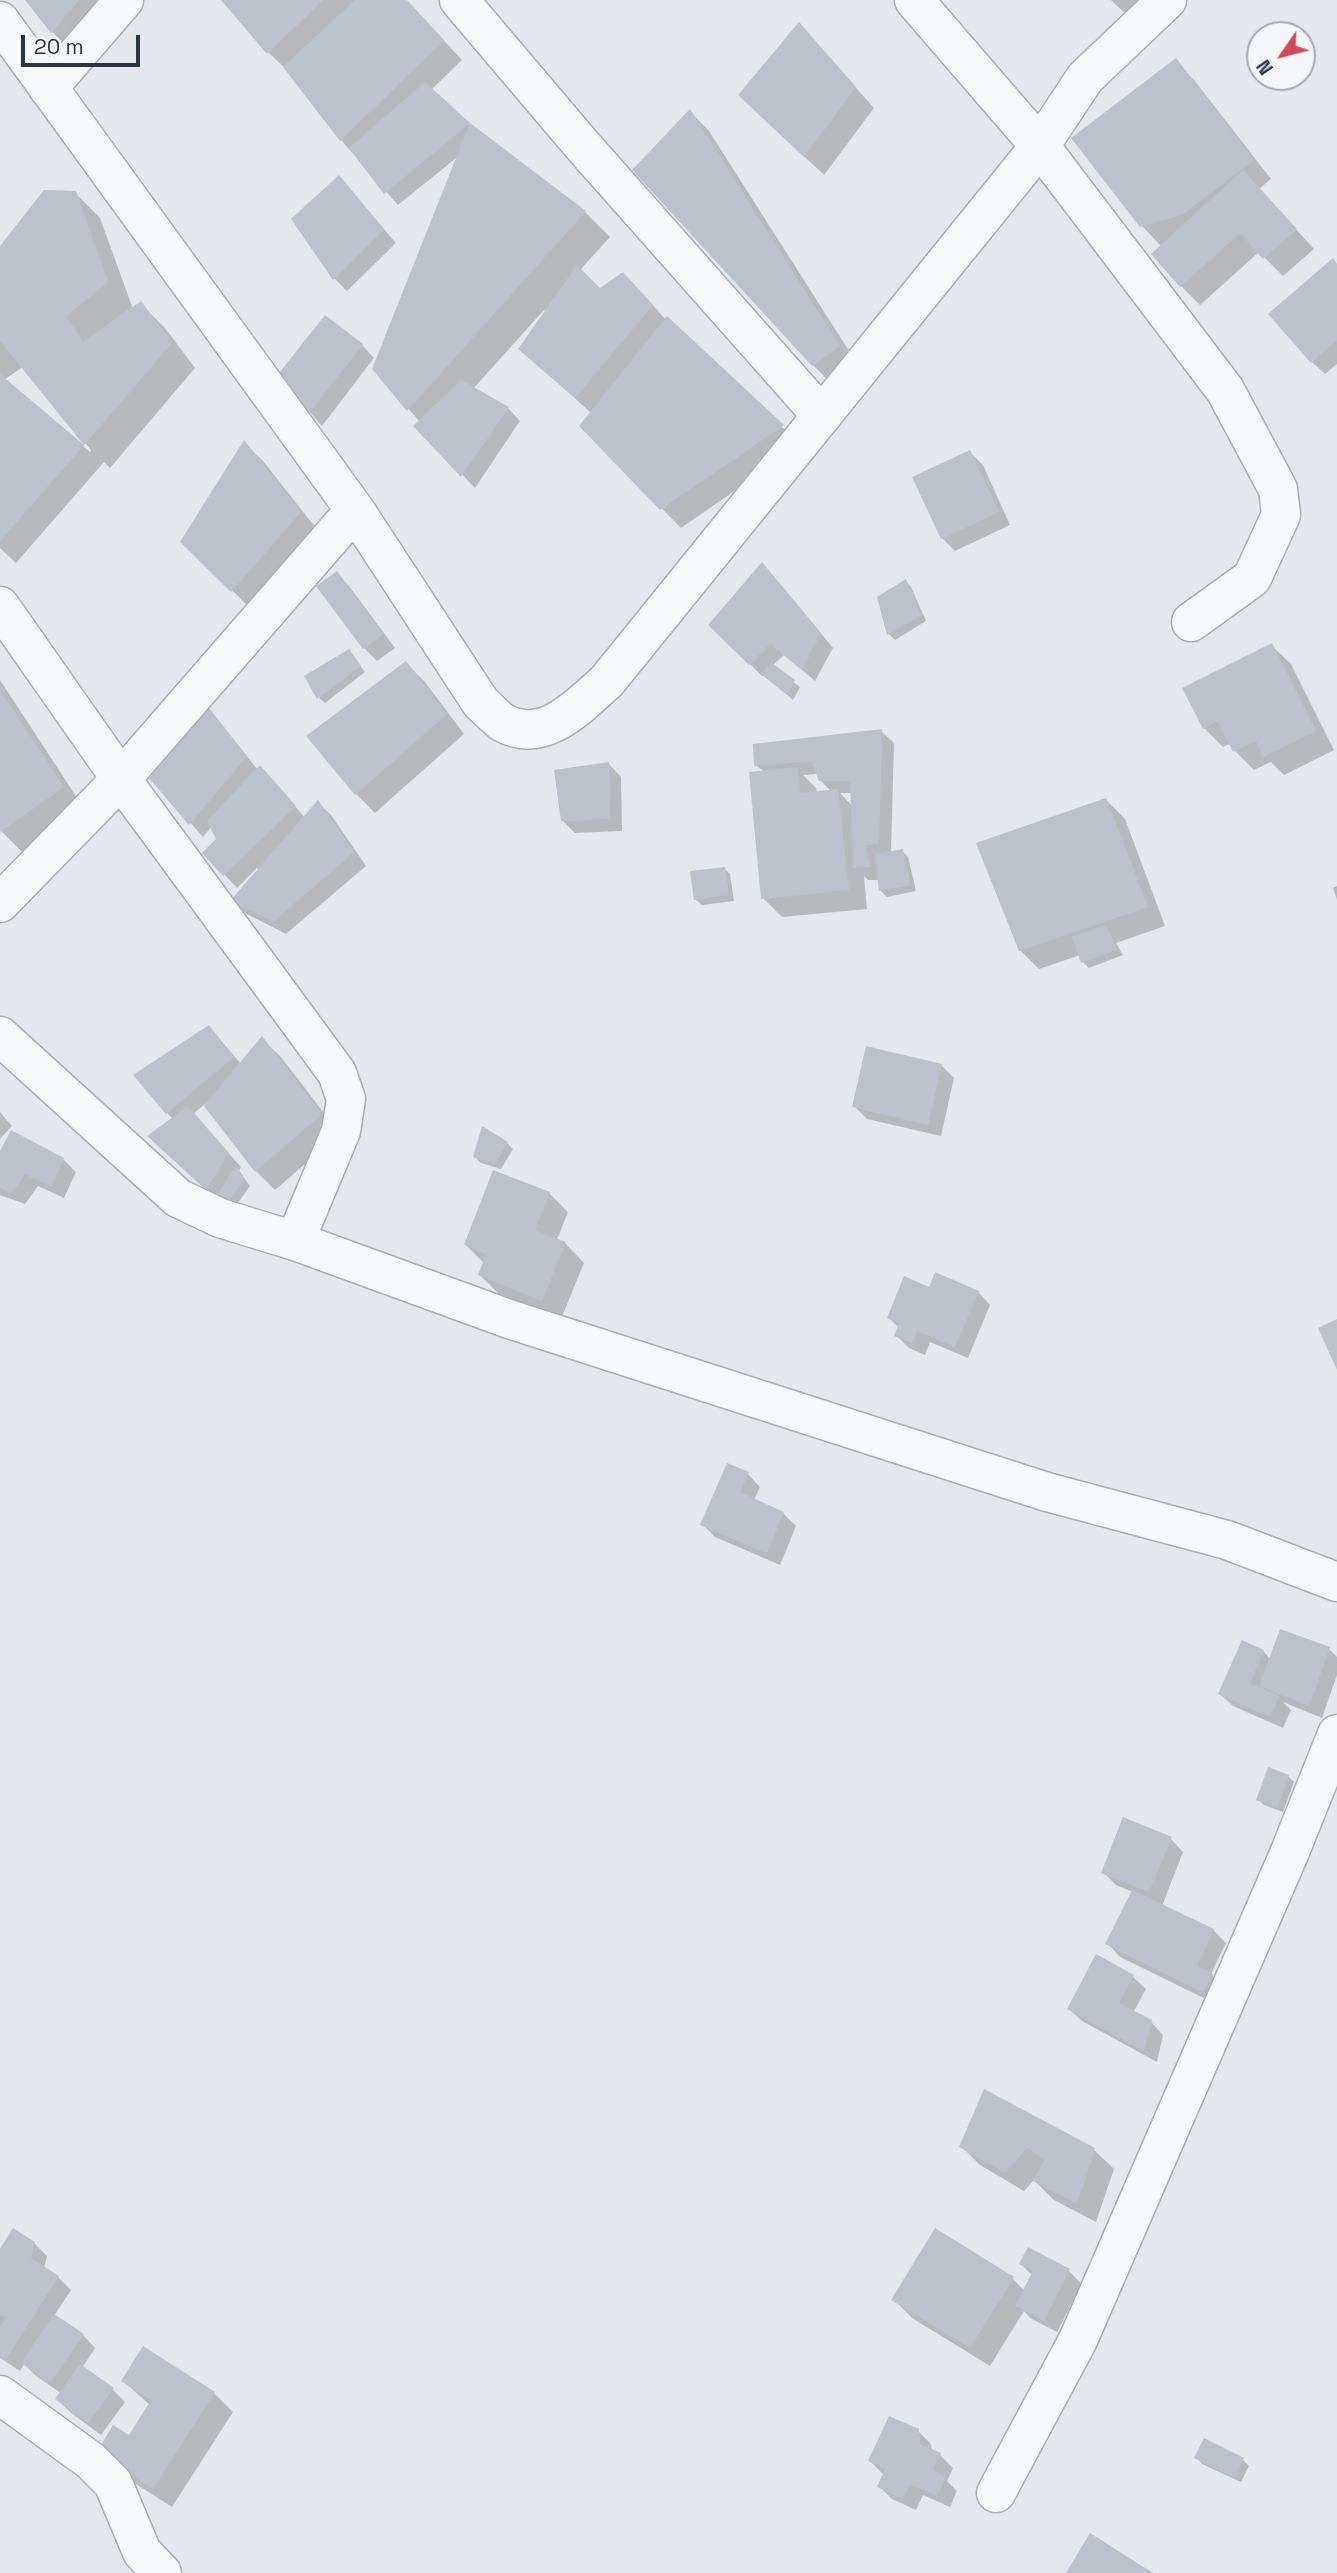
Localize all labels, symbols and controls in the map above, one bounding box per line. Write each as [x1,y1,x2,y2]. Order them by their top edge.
scale bar [24,21,144,65]
north arrow [1246,21,1316,91]
text: 20 m [34,33,84,60]
text: N [1251,55,1279,80]

